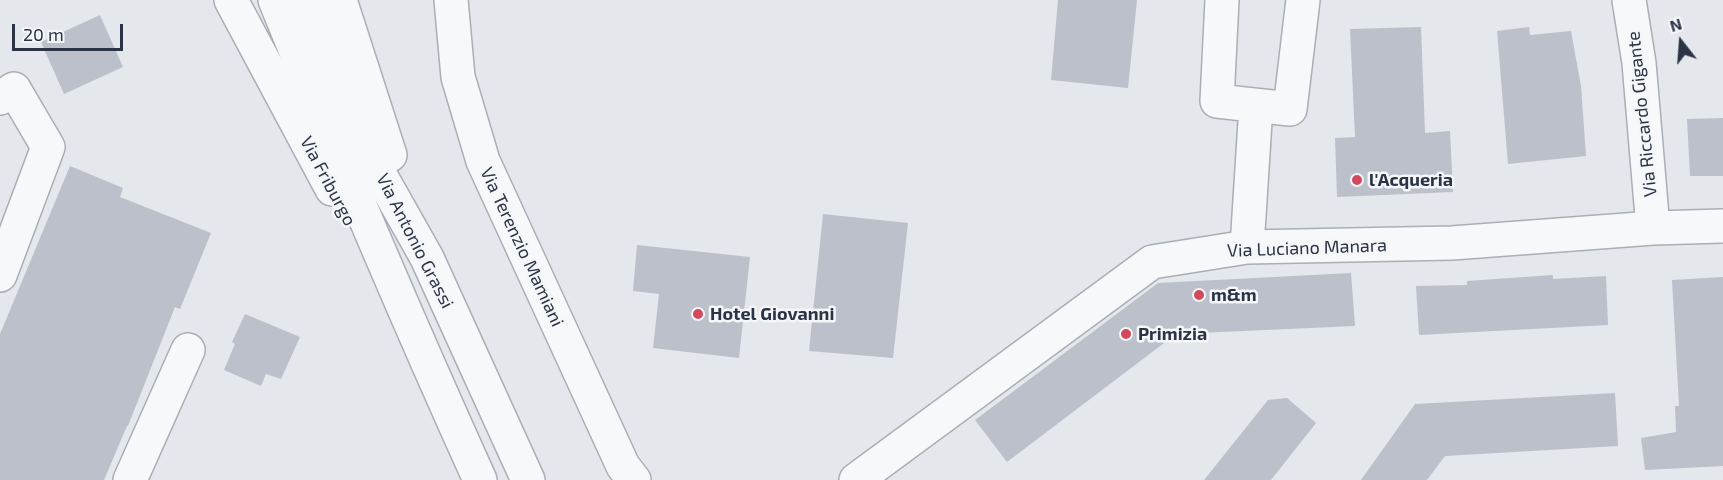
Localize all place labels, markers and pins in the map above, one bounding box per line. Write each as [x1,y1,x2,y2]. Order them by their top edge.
place label: l'Acqueria [1369,169,1453,191]
marker: l'Acqueria [1350,173,1364,187]
place label: m&m [1211,284,1257,306]
marker: m&m [1192,288,1206,302]
place label: Hotel Giovanni [710,303,834,325]
marker: Hotel Giovanni [691,307,705,321]
place label: Primizia [1138,323,1207,345]
marker: Primizia [1119,327,1133,341]

